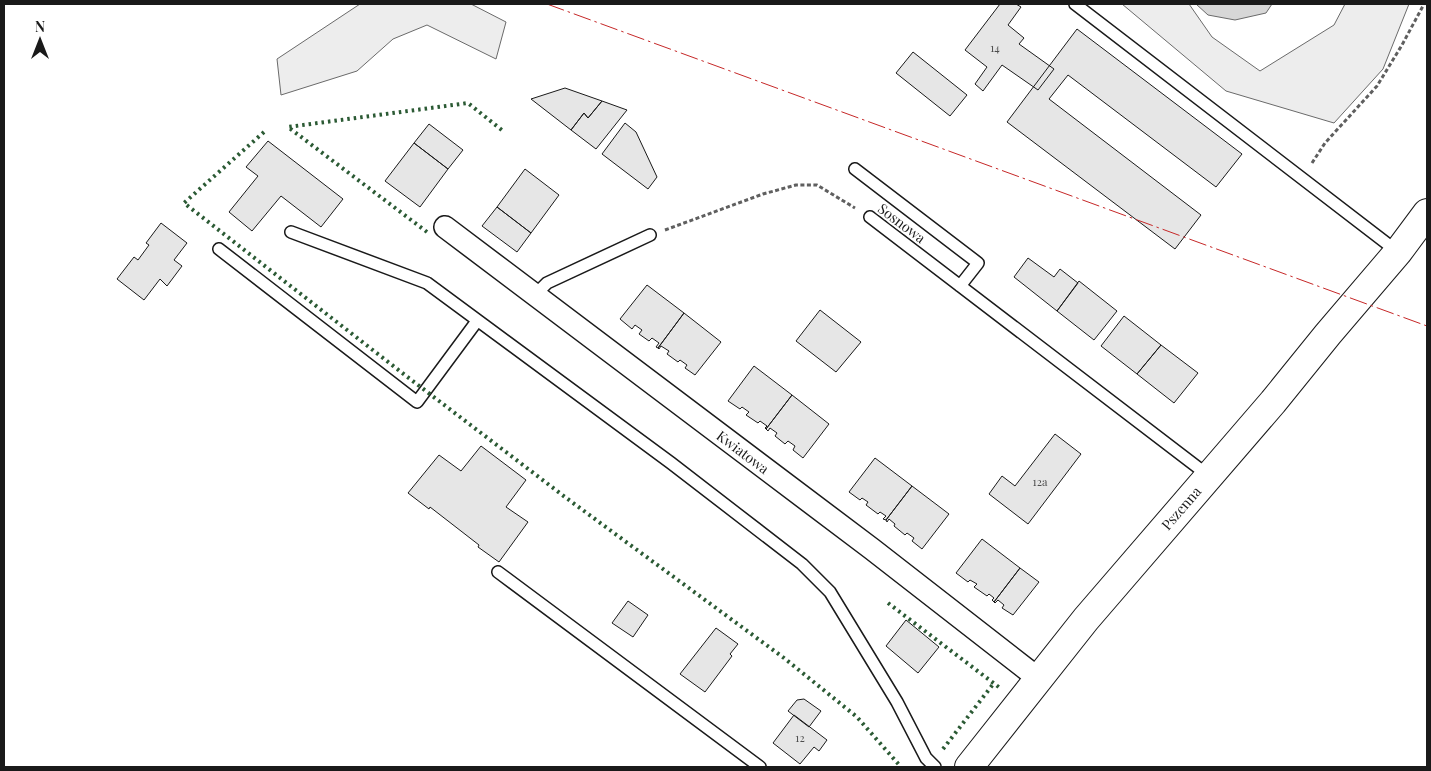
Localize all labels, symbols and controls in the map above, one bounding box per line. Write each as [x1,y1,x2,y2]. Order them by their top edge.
north arrow [15,15,65,65]
text: N [35,17,45,36]
house number: 14 [990,40,1000,55]
street label: Sosnowa [874,199,930,247]
street label: Kwiatowa [713,426,773,478]
house number: 12a [1033,474,1048,489]
street label: Pszenna [1157,482,1205,534]
house number: 12 [795,730,805,745]

